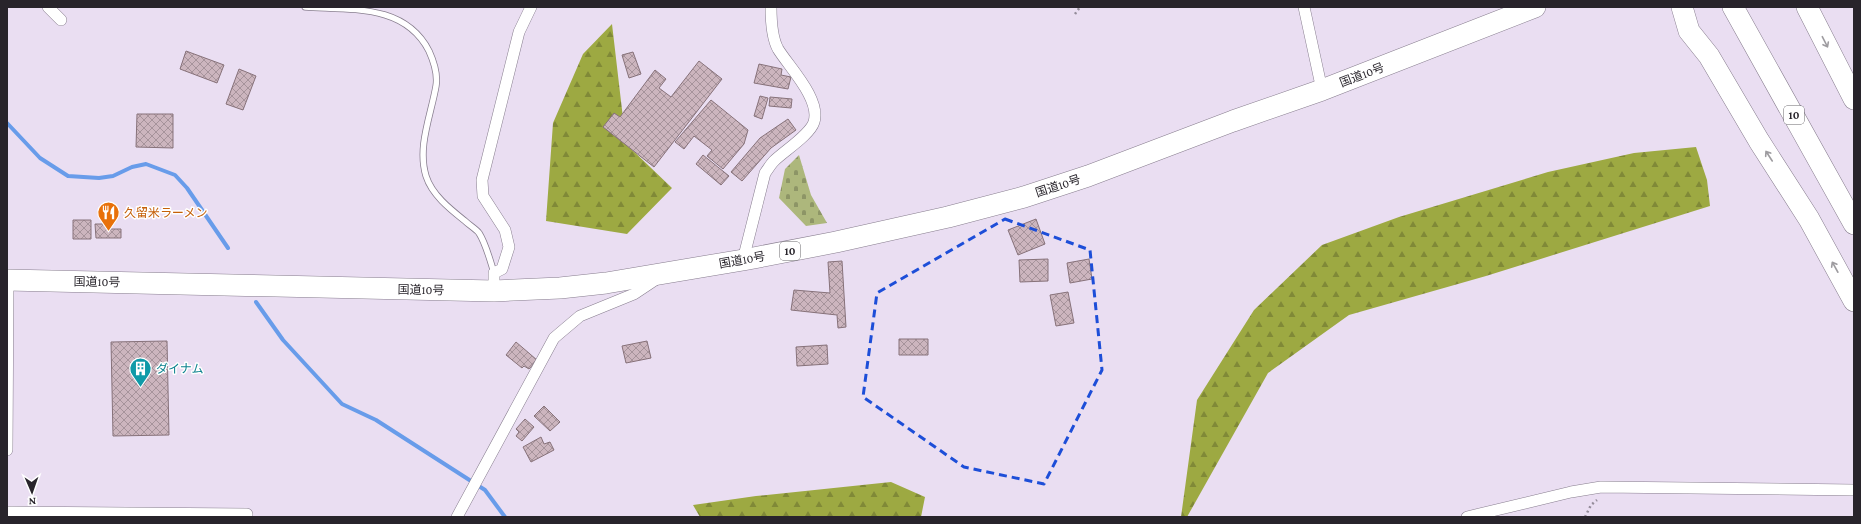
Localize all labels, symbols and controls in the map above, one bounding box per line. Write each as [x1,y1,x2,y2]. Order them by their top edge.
one-way arrow [1822,35,1829,47]
street label: 国道10号 [1338,60,1386,90]
road number: 10 [1784,106,1804,124]
one-way arrow [1764,150,1772,162]
street label: 国道10号 [1034,172,1082,200]
restaurant icon: 久留米ラーメン [95,200,121,233]
place label: 久留米ラーメン [124,206,208,220]
road number: 10 [780,242,800,260]
street label: 国道10号 [718,249,766,271]
one-way arrow [1831,261,1839,273]
street label: 国道10号 [73,275,121,289]
street label: 国道10号 [397,283,445,297]
building icon: ダイナム [127,356,153,389]
place label: ダイナム [156,362,203,376]
north arrow [12,472,52,512]
text: N [28,496,36,508]

